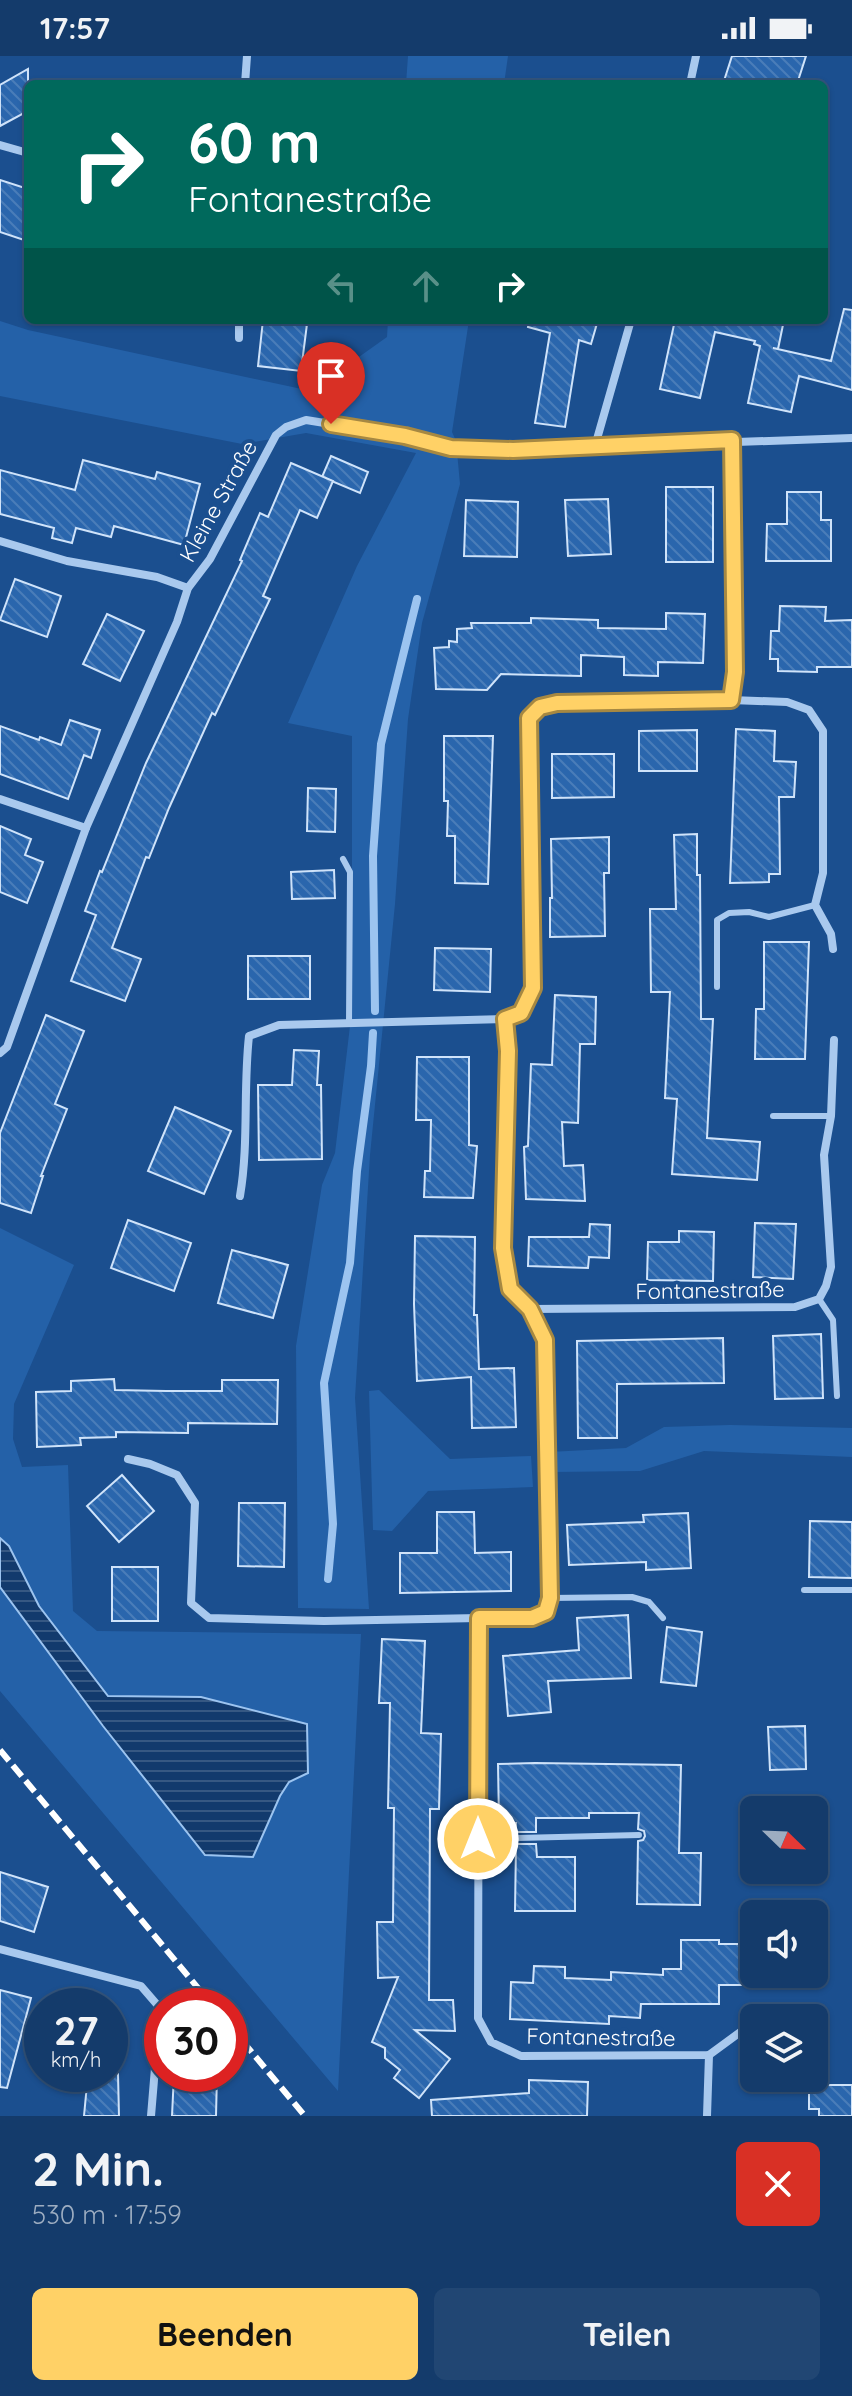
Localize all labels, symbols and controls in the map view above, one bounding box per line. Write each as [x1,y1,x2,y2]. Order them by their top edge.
text: 17:57 [40,9,110,47]
text: 60 m [188,107,321,177]
icon: right [56,112,160,216]
text: Fontanestraße [188,176,432,221]
icon: left [320,264,364,308]
icon: ahead [404,264,448,308]
icon: right [488,264,532,308]
pin [297,342,365,424]
icon: arrive [309,354,353,398]
street label: Kleine Straße [173,435,263,567]
street label: Fontanestraße [635,1275,785,1305]
north arrow [740,1796,828,1884]
map controls [740,1796,828,2092]
position arrow [436,1797,520,1881]
button: sound [740,1900,828,1988]
speed limit sign: 30 [144,1988,248,2092]
button: layers [740,2004,828,2092]
text: 27 [54,2005,98,2055]
street label: Fontanestraße [526,2022,676,2052]
text: km/h [51,2047,101,2072]
text: 2 Min. [32,2138,164,2198]
button: close [736,2142,820,2226]
text: 530 m · 17:59 [32,2198,182,2231]
button: Beenden [32,2288,418,2380]
button: Teilen [434,2288,820,2380]

